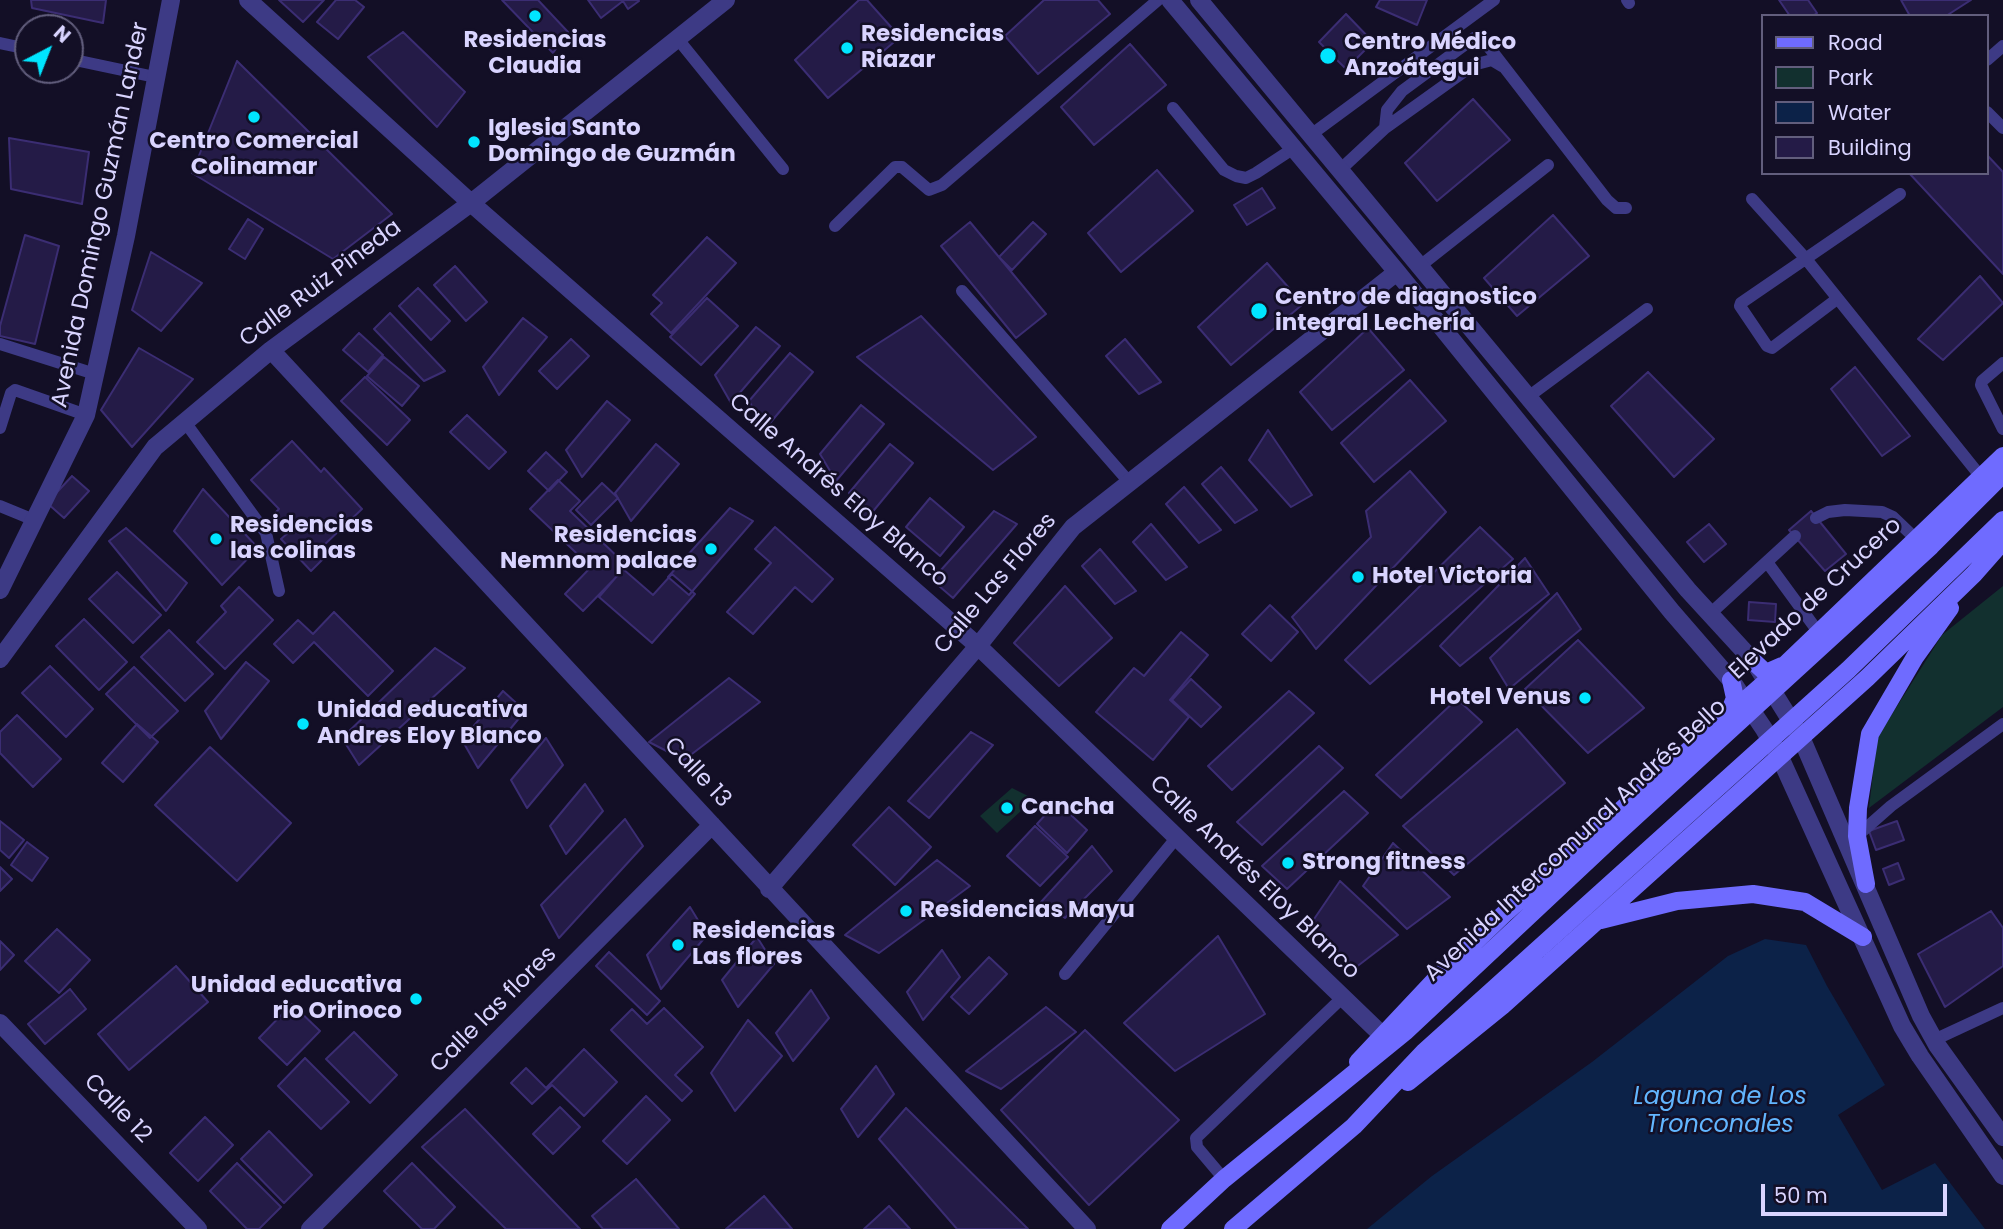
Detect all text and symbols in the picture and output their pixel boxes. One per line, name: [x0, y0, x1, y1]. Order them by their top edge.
marker: Residencias Claudia: [527, 8, 543, 24]
north arrow: [14, 14, 84, 84]
legend: [1762, 14, 1989, 175]
street label: Avenida Domingo Guzmán Lander: [47, 20, 155, 410]
text: N: [48, 20, 76, 49]
place label: Residencias Riazar: [861, 21, 1004, 75]
place label: Residencias Claudia: [463, 27, 607, 81]
text: Road: [1828, 28, 1883, 57]
place label: Centro Médico Anzoátegui: [1344, 29, 1516, 83]
marker: Residencias Riazar: [839, 40, 855, 56]
marker: Centro Médico Anzoátegui: [1318, 46, 1338, 66]
text: Park: [1828, 63, 1873, 92]
text: Water: [1828, 98, 1891, 127]
marker: Centro Comercial Colinamar: [246, 109, 262, 125]
place label: Iglesia Santo Domingo de Guzmán: [488, 115, 736, 169]
place label: Centro Comercial Colinamar: [149, 128, 359, 182]
text: Building: [1828, 133, 1912, 162]
marker: Iglesia Santo Domingo de Guzmán: [466, 134, 482, 150]
street label: Calle Ruiz Pineda: [235, 214, 407, 354]
place label: Centro de diagnostico integral Lechería: [1275, 284, 1537, 338]
marker: Centro de diagnostico integral Lechería: [1249, 301, 1269, 321]
street label: Calle Andrés Eloy Blanco: [723, 388, 953, 594]
street label: Calle Las Flores: [929, 508, 1063, 660]
place label: Residencias las colinas: [230, 512, 373, 566]
street label: Elevado de Crucero: [1724, 512, 1908, 686]
place label: Residencias Nemnom palace: [500, 522, 697, 576]
marker: Residencias las colinas: [208, 531, 224, 547]
marker: Residencias Nemnom palace: [703, 541, 719, 557]
place label: Hotel Victoria: [1372, 563, 1532, 591]
marker: Hotel Victoria: [1350, 569, 1366, 585]
place label: Hotel Venus: [1430, 684, 1571, 712]
marker: Hotel Venus: [1577, 690, 1593, 706]
street label: Avenida Intercomunal Andrés Bello: [1420, 694, 1732, 988]
place label: Unidad educativa Andres Eloy Blanco: [317, 697, 542, 751]
marker: Unidad educativa Andres Eloy Blanco: [295, 716, 311, 732]
street label: Calle 13: [658, 732, 736, 814]
street label: Calle Andrés Eloy Blanco: [1143, 770, 1365, 986]
place label: Cancha: [1021, 794, 1115, 822]
marker: Cancha: [999, 800, 1015, 816]
place label: Strong fitness: [1302, 849, 1466, 877]
marker: Strong fitness: [1280, 855, 1296, 871]
place label: Residencias Mayu: [920, 897, 1135, 925]
marker: Residencias Mayu: [898, 903, 914, 919]
place label: Residencias Las flores: [692, 918, 835, 972]
marker: Residencias Las flores: [670, 937, 686, 953]
street label: Calle las flores: [425, 941, 563, 1079]
place label: Unidad educativa rio Orinoco: [191, 972, 402, 1026]
marker: Unidad educativa rio Orinoco: [408, 991, 424, 1007]
street label: Calle 12: [77, 1069, 157, 1149]
water label: Laguna de Los Tronconales: [1633, 1084, 1807, 1140]
scale bar: [1765, 1170, 1951, 1214]
text: 50 m: [1774, 1181, 1828, 1210]

